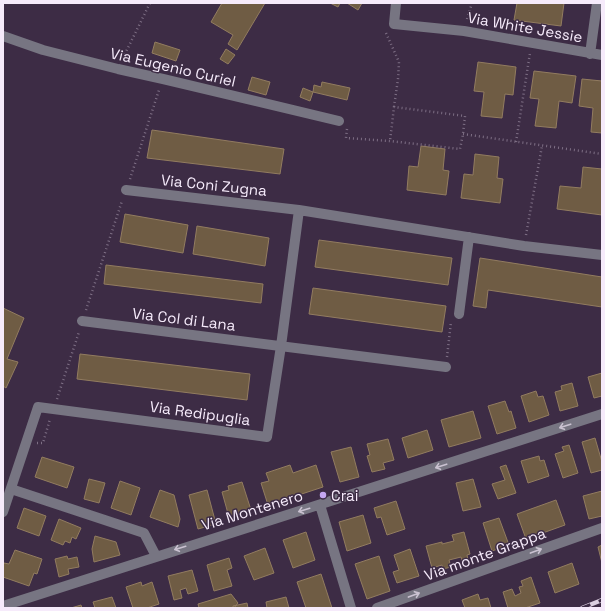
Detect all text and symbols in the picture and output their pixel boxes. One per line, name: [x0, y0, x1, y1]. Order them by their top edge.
street label: Via White Jessie: [466, 8, 584, 46]
street label: Via Eugenio Curiel: [108, 43, 238, 91]
street label: Via Coni Zugna: [160, 170, 268, 200]
street label: Via Col di Lana: [131, 303, 237, 335]
street label: Via Redipuglia: [148, 397, 252, 430]
one-way arrow: [559, 423, 572, 430]
one-way arrow: [435, 463, 448, 470]
street label: Via Montenero: [199, 486, 305, 534]
place label: Crai: [331, 486, 358, 505]
marker: Crai: [318, 490, 328, 500]
one-way arrow: [298, 507, 311, 514]
street label: Via monte Grappa: [422, 523, 549, 585]
one-way arrow: [174, 545, 186, 553]
one-way arrow: [530, 547, 542, 555]
one-way arrow: [407, 591, 420, 598]

